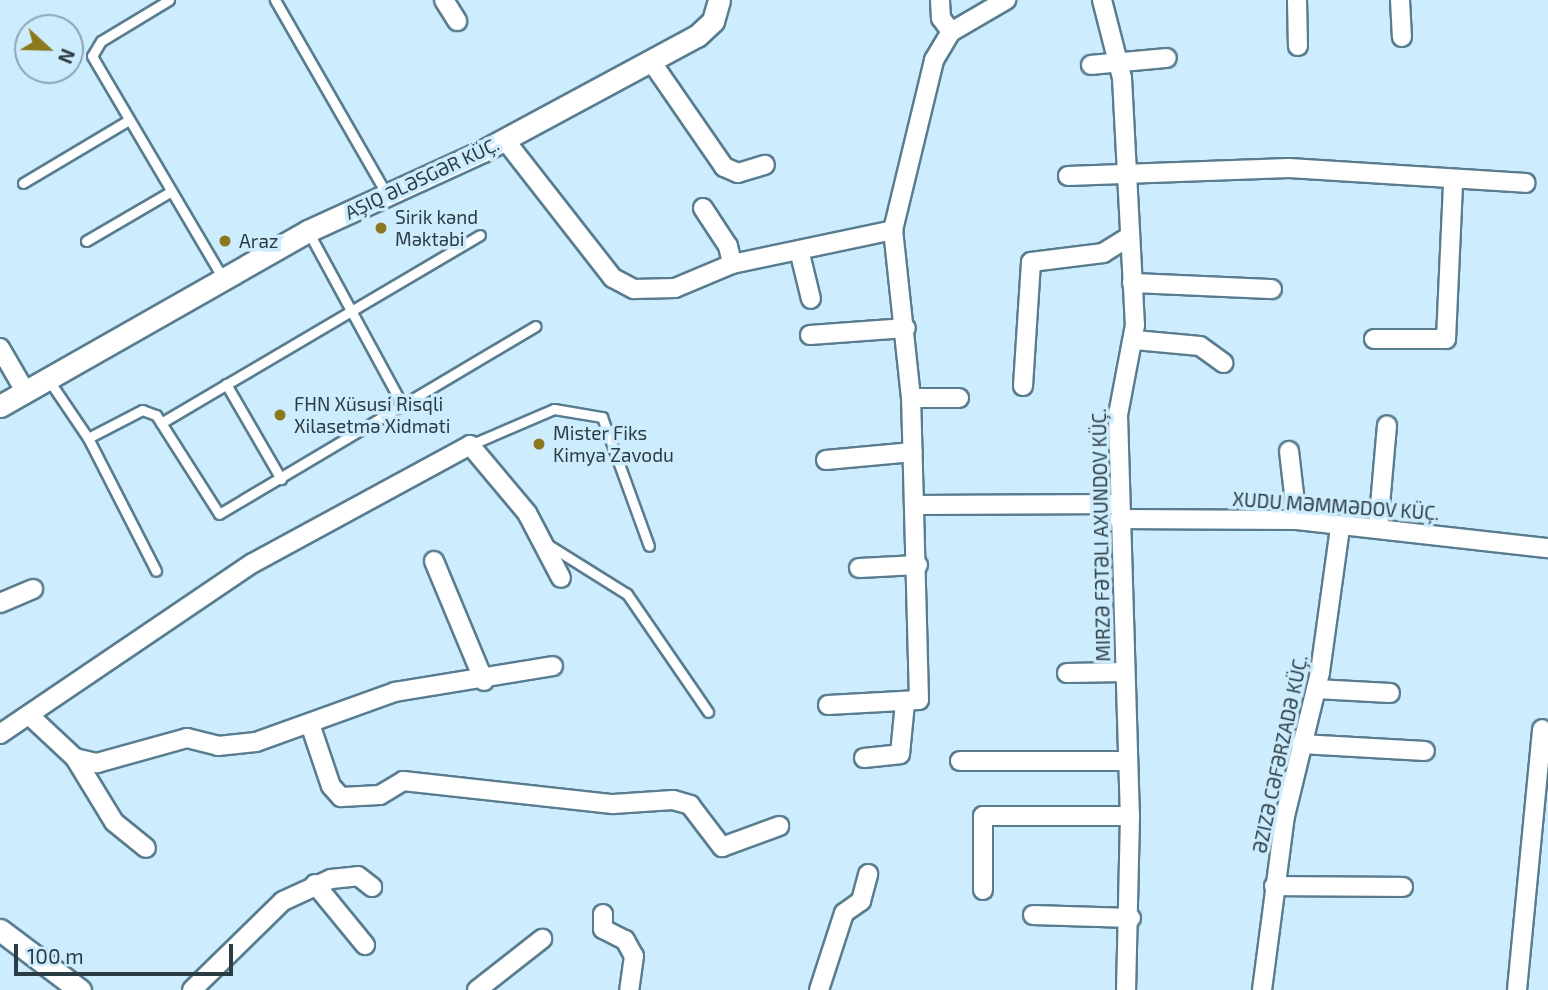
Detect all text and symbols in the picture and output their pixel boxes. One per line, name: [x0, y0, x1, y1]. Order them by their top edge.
north arrow: [14, 14, 84, 84]
text: N: [54, 46, 80, 67]
street label: AŞIQ ƏLƏSGƏR KÜÇ.: [341, 132, 503, 224]
place label: Sirik kənd Məktəbi: [395, 206, 478, 250]
marker: Sirik kənd Məktəbi: [373, 220, 389, 236]
place label: Araz: [239, 230, 279, 252]
marker: Araz: [217, 233, 233, 249]
place label: FHN Xüsusi Risqli Xilasetmə Xidməti: [294, 393, 451, 437]
marker: FHN Xüsusi Risqli Xilasetmə Xidməti: [272, 407, 288, 423]
street label: MIRZƏ FƏTƏLI AXUNDOV KÜÇ.: [1087, 408, 1115, 662]
place label: Mister Fiks Kimya Zavodu: [553, 422, 674, 466]
marker: Mister Fiks Kimya Zavodu: [531, 436, 547, 452]
street label: XUDU MƏMMƏDOV KÜÇ.: [1232, 487, 1440, 525]
street label: ƏZIZƏ CƏFƏRZADƏ KÜÇ.: [1248, 653, 1312, 855]
scale bar: [18, 930, 236, 974]
text: 100 m: [27, 943, 84, 968]

